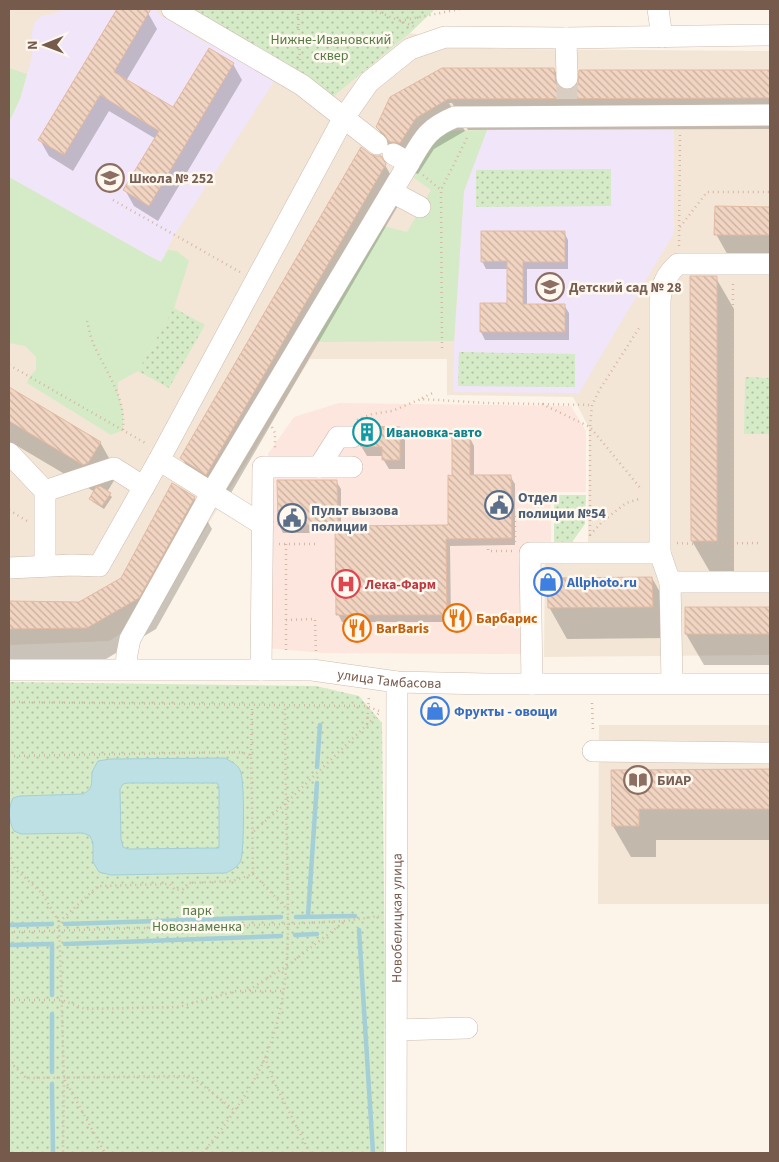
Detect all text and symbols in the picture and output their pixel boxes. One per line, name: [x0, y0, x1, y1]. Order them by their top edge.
north arrow: [20, 20, 70, 70]
park label: Нижне-Ивановский сквер: [270, 30, 392, 66]
text: N: [23, 40, 43, 50]
school or university icon: Школа № 252: [95, 163, 125, 193]
place label: Школа № 252: [129, 169, 214, 189]
school or university icon: Детский сад № 28: [535, 272, 565, 302]
place label: Детский сад № 28: [569, 278, 682, 298]
building icon: Ивановка-авто: [352, 417, 382, 447]
place label: Ивановка-авто: [386, 423, 482, 443]
place label: Отдел полиции №54: [518, 488, 606, 524]
public building icon: Отдел полиции №54: [484, 490, 514, 520]
place label: Пульт вызова полиции: [311, 501, 398, 537]
public building icon: Пульт вызова полиции: [277, 503, 307, 533]
shop icon: Allphoto.ru: [533, 567, 563, 597]
hospital icon: Лека-Фарм: [331, 569, 361, 599]
place label: Allphoto.ru: [566, 573, 637, 593]
place label: Лека-Фарм: [364, 575, 436, 595]
restaurant icon: Барбарис: [442, 603, 472, 633]
place label: Барбарис: [476, 609, 538, 629]
restaurant icon: BarBaris: [342, 613, 372, 643]
place label: BarBaris: [376, 619, 429, 639]
street label: улица Тамбасова: [336, 665, 442, 694]
shop icon: Фрукты - овощи: [420, 696, 450, 726]
place label: Фрукты - овощи: [454, 702, 557, 722]
library icon: БИАР: [623, 765, 653, 795]
place label: БИАР: [657, 771, 691, 791]
street label: Новобелицкая улица: [387, 853, 408, 983]
park label: парк Новознаменка: [152, 901, 242, 937]

